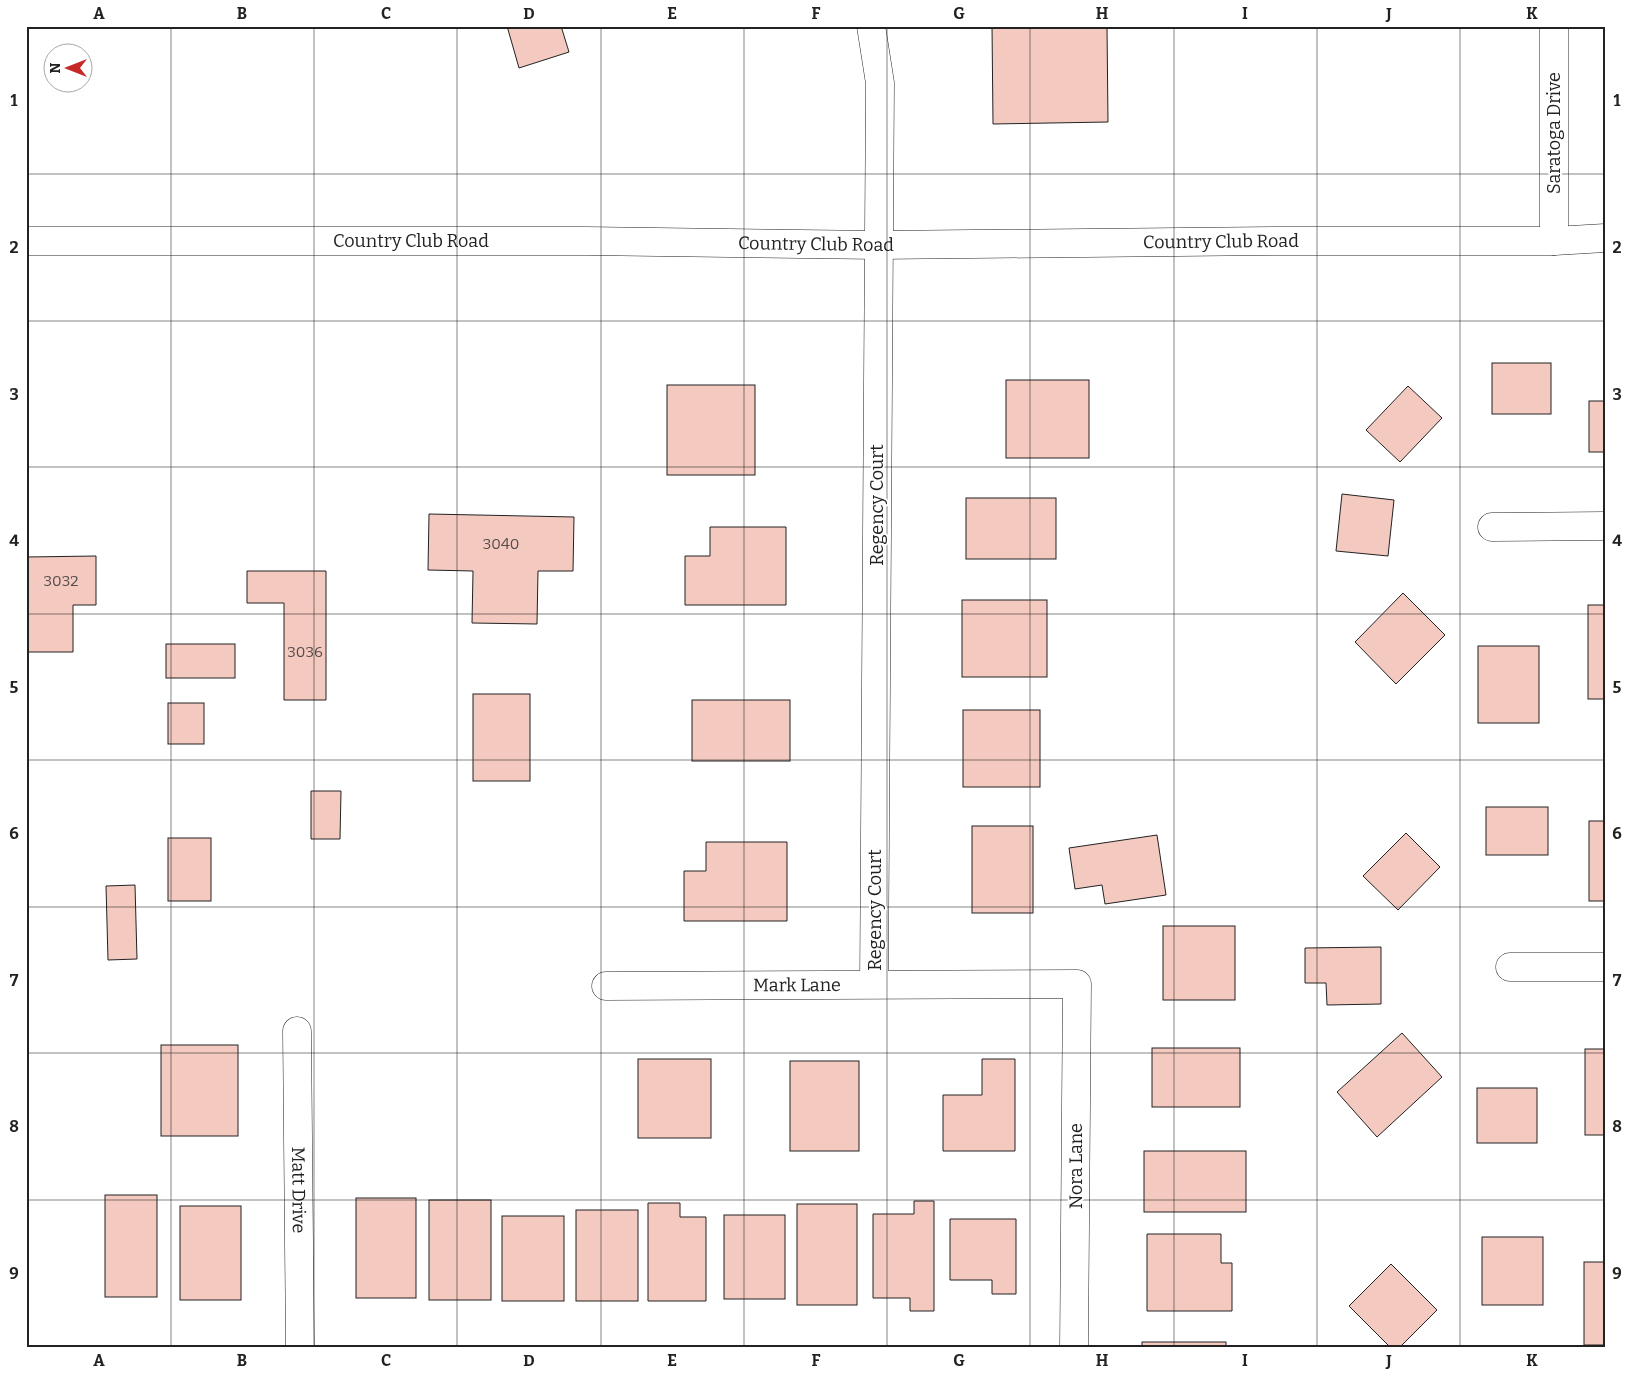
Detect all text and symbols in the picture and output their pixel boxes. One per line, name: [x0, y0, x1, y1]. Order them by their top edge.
text: A: [93, 4, 105, 23]
text: B: [237, 4, 247, 23]
text: C: [381, 4, 391, 23]
text: D: [523, 4, 535, 23]
text: E: [667, 4, 677, 23]
text: F: [812, 4, 821, 23]
text: G: [953, 4, 965, 23]
text: H: [1096, 4, 1109, 23]
text: I: [1242, 4, 1248, 23]
text: J: [1385, 4, 1392, 23]
text: K: [1526, 4, 1538, 23]
north arrow: [42, 42, 92, 92]
text: N: [47, 62, 64, 73]
street label: Saratoga Drive: [1543, 72, 1565, 194]
text: 1: [11, 91, 18, 110]
text: 1: [1614, 91, 1621, 110]
street label: Country Club Road: [333, 230, 489, 252]
street label: Country Club Road: [1143, 230, 1299, 253]
street label: Country Club Road: [738, 232, 894, 256]
text: 2: [9, 238, 19, 257]
text: 2: [1612, 238, 1622, 257]
text: 3: [9, 385, 19, 404]
text: 3: [1612, 385, 1622, 404]
street label: Regency Court: [866, 444, 888, 566]
text: 4: [9, 531, 19, 550]
text: 4: [1612, 531, 1622, 550]
house number: 3040: [483, 535, 519, 553]
house number: 3032: [44, 572, 78, 590]
house number: 3036: [287, 643, 323, 661]
text: 5: [10, 678, 19, 697]
text: 5: [1613, 678, 1622, 697]
text: 6: [9, 824, 19, 843]
text: 6: [1612, 824, 1622, 843]
street label: Regency Court: [864, 849, 886, 971]
text: 7: [10, 971, 19, 990]
text: 7: [1613, 971, 1622, 990]
street label: Mark Lane: [753, 974, 841, 996]
text: 8: [9, 1117, 19, 1136]
text: 8: [1612, 1117, 1622, 1136]
street label: Nora Lane: [1065, 1123, 1087, 1209]
street label: Matt Drive: [287, 1147, 310, 1233]
text: 9: [9, 1264, 19, 1283]
text: 9: [1612, 1264, 1622, 1283]
text: A: [93, 1351, 105, 1370]
text: B: [237, 1351, 247, 1370]
text: C: [381, 1351, 391, 1370]
text: D: [523, 1351, 535, 1370]
text: E: [667, 1351, 677, 1370]
text: F: [812, 1351, 821, 1370]
text: G: [953, 1351, 965, 1370]
text: H: [1096, 1351, 1109, 1370]
text: I: [1242, 1351, 1248, 1370]
text: J: [1385, 1351, 1392, 1370]
text: K: [1526, 1351, 1538, 1370]

